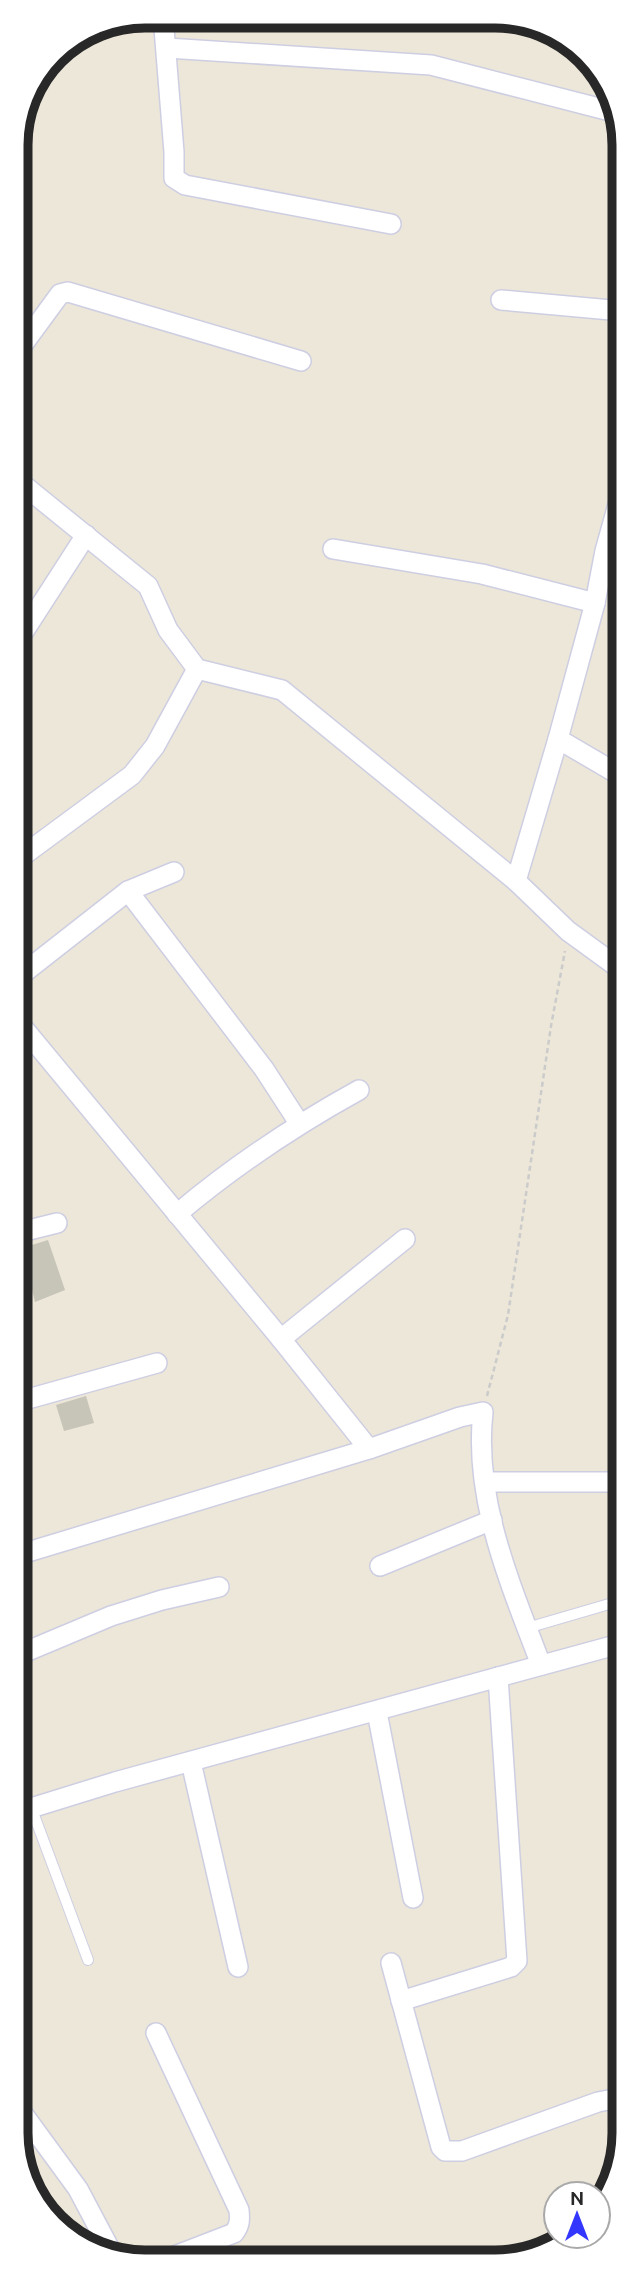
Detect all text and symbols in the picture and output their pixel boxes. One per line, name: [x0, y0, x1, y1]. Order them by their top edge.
north arrow: [542, 2180, 612, 2250]
text: N: [570, 2187, 584, 2209]

